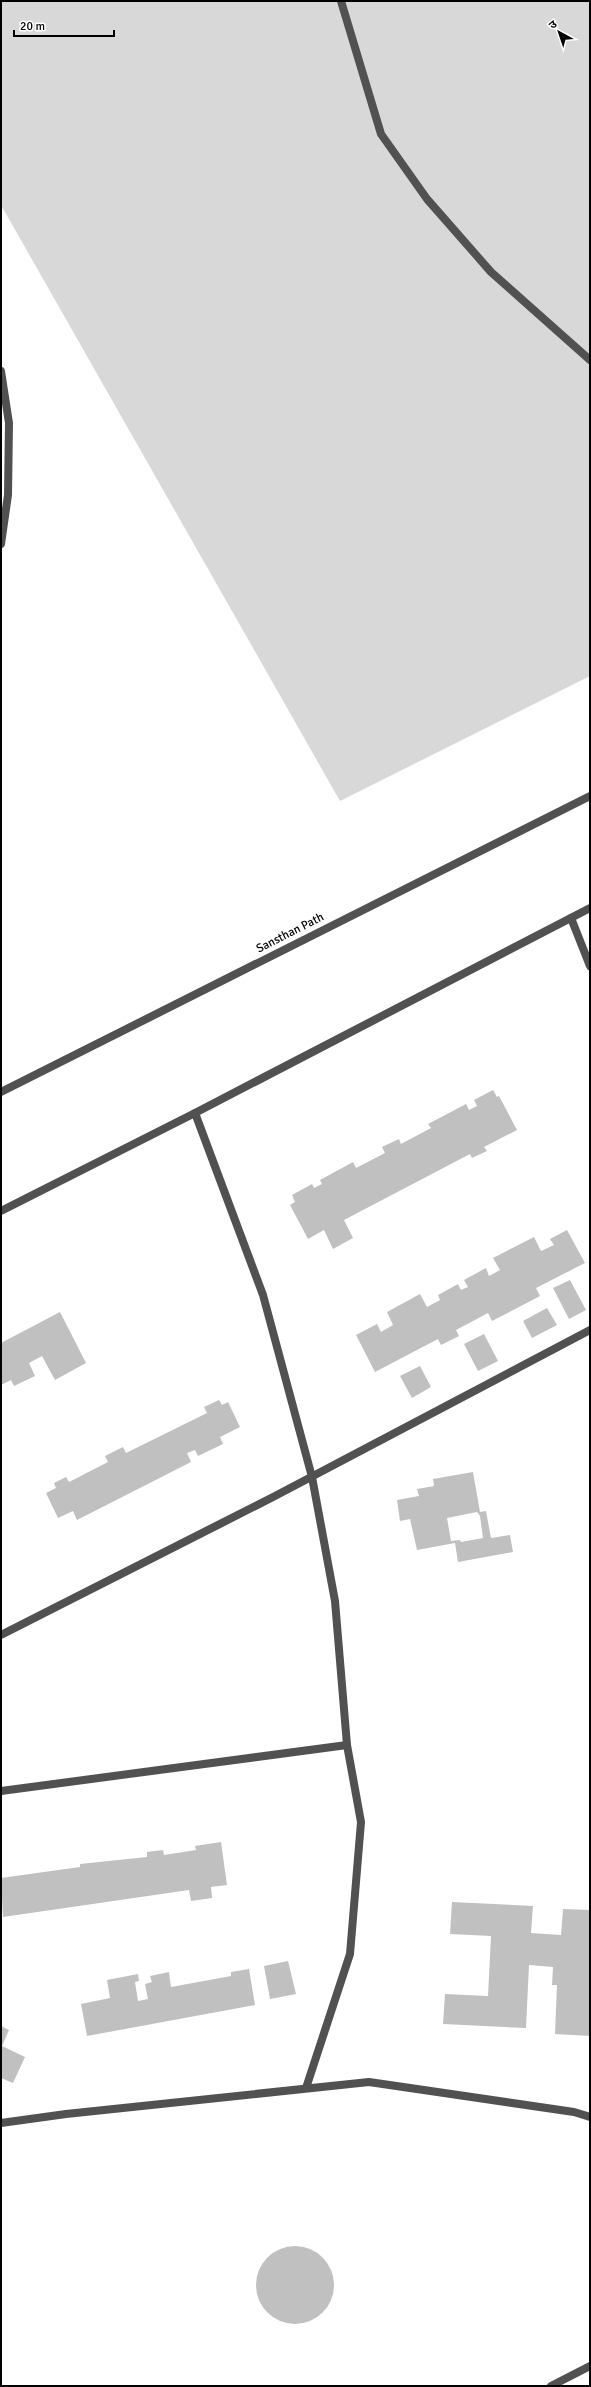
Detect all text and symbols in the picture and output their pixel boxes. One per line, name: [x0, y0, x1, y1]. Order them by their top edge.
scale bar: [14, 12, 114, 38]
north arrow: [539, 12, 579, 52]
text: उ: [546, 17, 560, 32]
text: 20 m: [20, 19, 45, 34]
street label: Sansthan Path: [254, 910, 326, 956]

